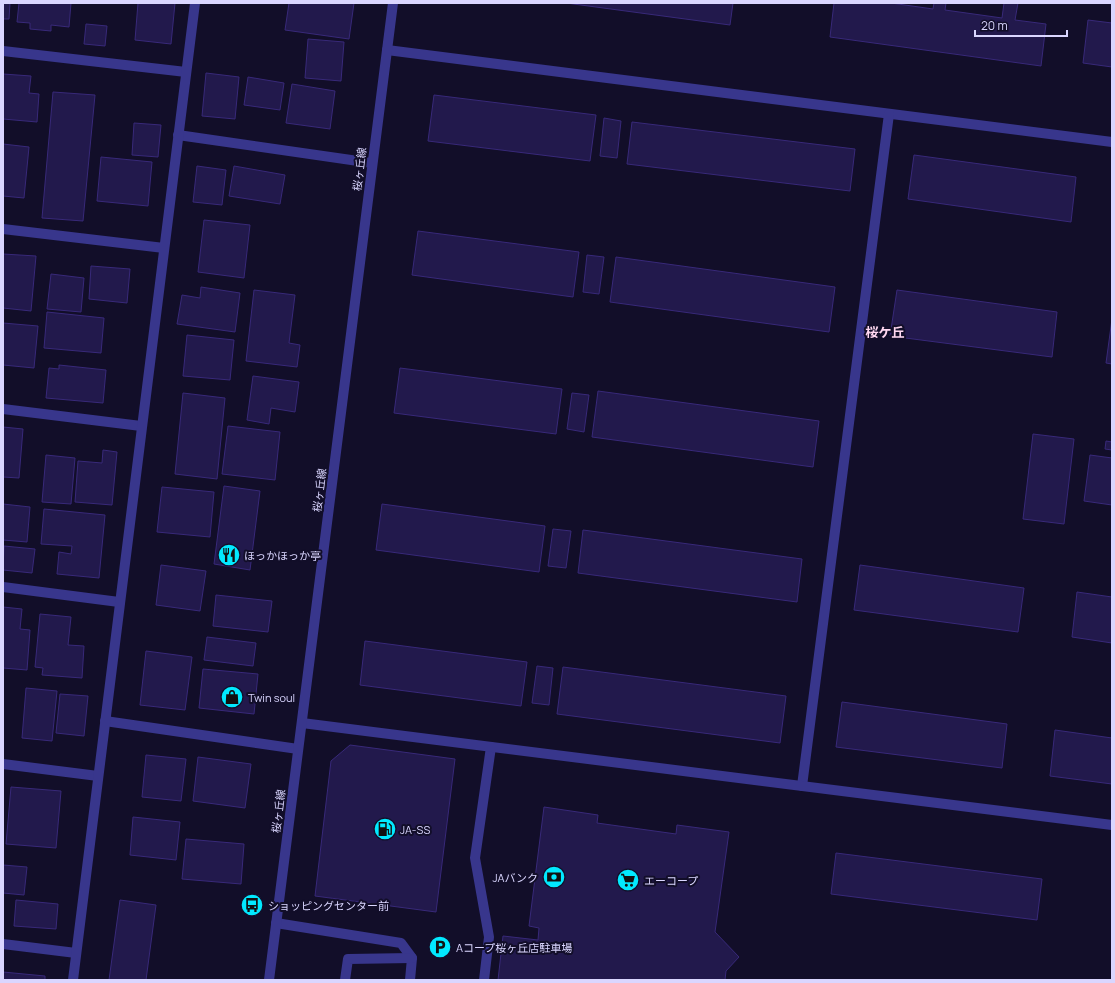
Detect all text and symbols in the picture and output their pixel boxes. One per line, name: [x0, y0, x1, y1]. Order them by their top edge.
scale bar: [975, 12, 1067, 38]
text: 20 m: [981, 17, 1008, 34]
street label: 桜ヶ丘線: [349, 146, 369, 192]
district label: 桜ケ丘: [865, 323, 905, 341]
street label: 桜ヶ丘線: [309, 467, 329, 513]
restaurant icon: ほっかほっか亭: [216, 542, 242, 568]
place label: ほっかほっか亭: [244, 548, 321, 563]
shop icon: Twin soul: [219, 684, 245, 710]
place label: Twin soul: [248, 690, 295, 705]
street label: 桜ヶ丘線: [268, 788, 288, 834]
fuel station icon: JA-SS: [372, 816, 398, 842]
place label: JA-SS: [400, 822, 430, 837]
bank icon: JAバンク: [541, 864, 567, 890]
supermarket icon: エーコープ: [615, 867, 641, 893]
place label: JAバンク: [493, 870, 538, 885]
place label: エーコープ: [644, 873, 698, 888]
bus stop icon: ショッピングセンター前: [239, 892, 265, 918]
place label: ショッピングセンター前: [268, 898, 389, 913]
parking icon: Aコープ桜ヶ丘店駐車場: [427, 934, 453, 960]
place label: Aコープ桜ヶ丘店駐車場: [456, 940, 572, 955]

